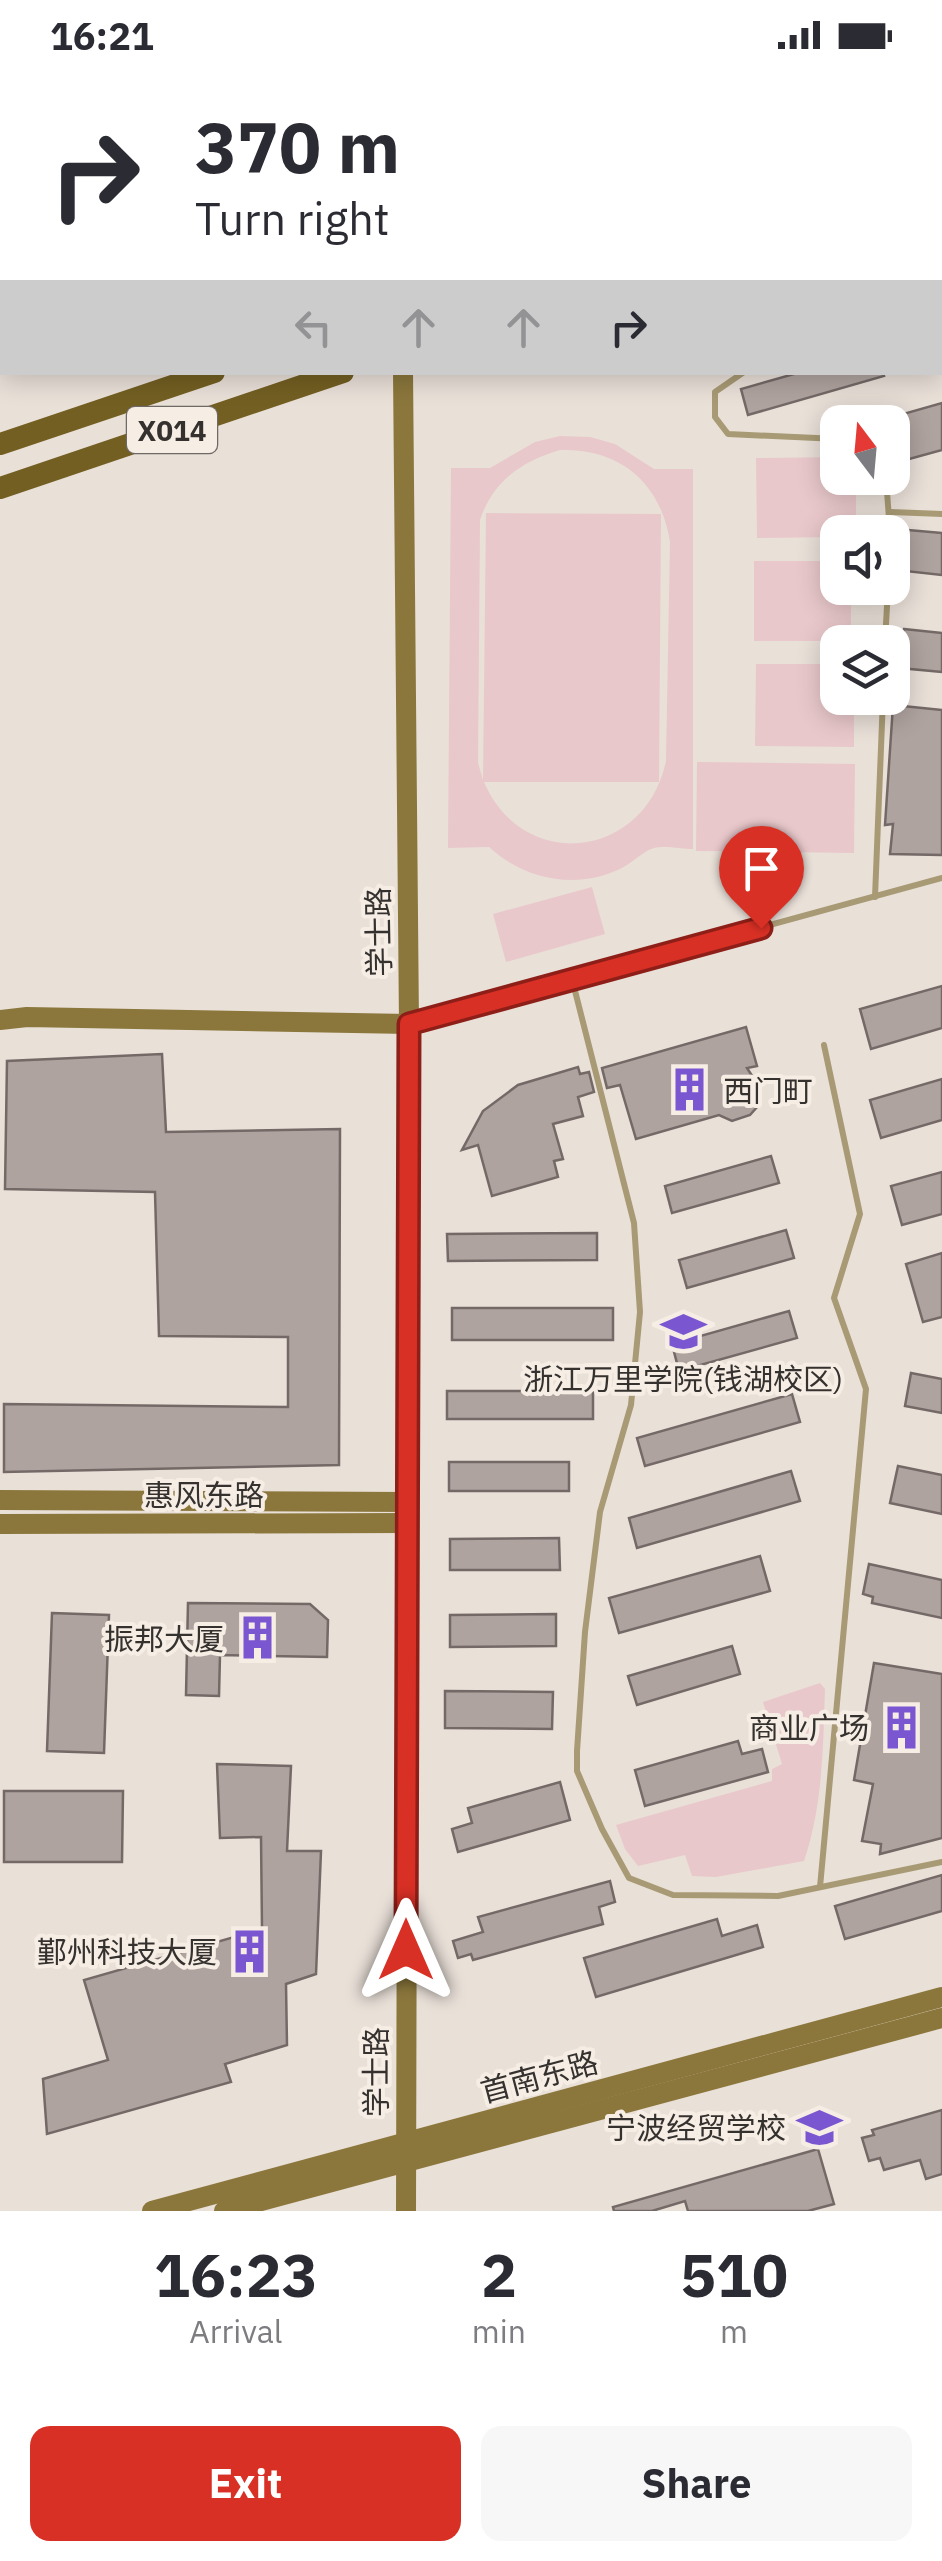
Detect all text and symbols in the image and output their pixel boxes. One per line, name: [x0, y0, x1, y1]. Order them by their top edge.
text: 16:21: [50, 11, 154, 60]
text: 370 m: [195, 101, 400, 192]
icon: right: [30, 110, 160, 240]
text: Turn right: [195, 189, 390, 247]
icon: left: [286, 300, 341, 355]
icon: ahead: [391, 300, 446, 355]
icon: ahead: [496, 300, 551, 355]
icon: right: [601, 300, 656, 355]
north arrow: [820, 405, 910, 495]
map controls: [820, 405, 910, 715]
road number: X014: [127, 407, 217, 453]
button: sound: [820, 515, 910, 605]
button: layers: [820, 625, 910, 715]
pin: [719, 826, 804, 929]
icon: arrive: [734, 841, 789, 896]
street label: 学士路: [358, 887, 398, 977]
building icon: 西门町: [666, 1066, 714, 1114]
place label: 西门町: [723, 1071, 813, 1110]
school or university icon: 浙江万里学院(钱湖校区): [659, 1307, 707, 1355]
place label: 浙江万里学院(钱湖校区): [523, 1359, 843, 1398]
street label: 惠风东路: [144, 1475, 264, 1514]
building icon: 振邦大厦: [233, 1614, 281, 1662]
place label: 振邦大厦: [104, 1619, 224, 1658]
building icon: 商业广场: [878, 1703, 926, 1751]
place label: 商业广场: [749, 1708, 869, 1747]
position arrow: [354, 1898, 458, 2002]
building icon: 鄞州科技大厦: [226, 1927, 274, 1975]
place label: 鄞州科技大厦: [37, 1932, 217, 1971]
street label: 学士路: [356, 2027, 395, 2117]
street label: 首南东路: [476, 2042, 602, 2110]
school or university icon: 宁波经贸学校: [795, 2103, 843, 2151]
place label: 宁波经贸学校: [606, 2108, 786, 2147]
text: 16:23: [154, 2235, 318, 2314]
text: 2: [481, 2235, 517, 2314]
text: 510: [680, 2235, 788, 2314]
text: Arrival: [189, 2310, 283, 2352]
text: min: [472, 2310, 526, 2352]
text: m: [720, 2310, 748, 2352]
button: Exit: [30, 2426, 461, 2541]
button: Share: [481, 2426, 912, 2541]

